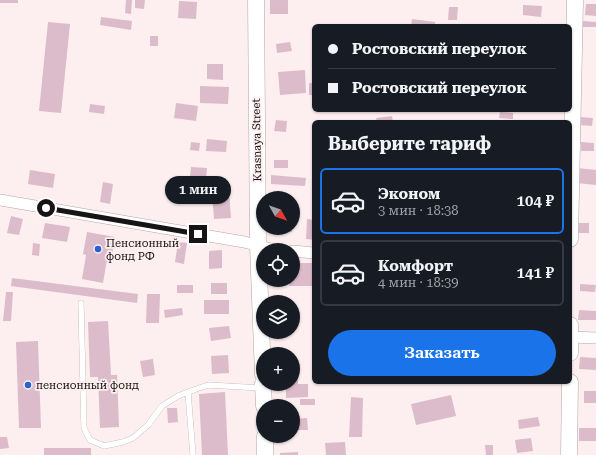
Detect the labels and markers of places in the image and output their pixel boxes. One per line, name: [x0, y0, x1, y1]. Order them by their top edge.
place label: Пенсионный фонд РФ: [106, 237, 179, 263]
marker: Пенсионный фонд РФ: [93, 244, 103, 254]
place label: пенсионный фонд: [36, 379, 139, 392]
marker: пенсионный фонд: [23, 380, 33, 390]

